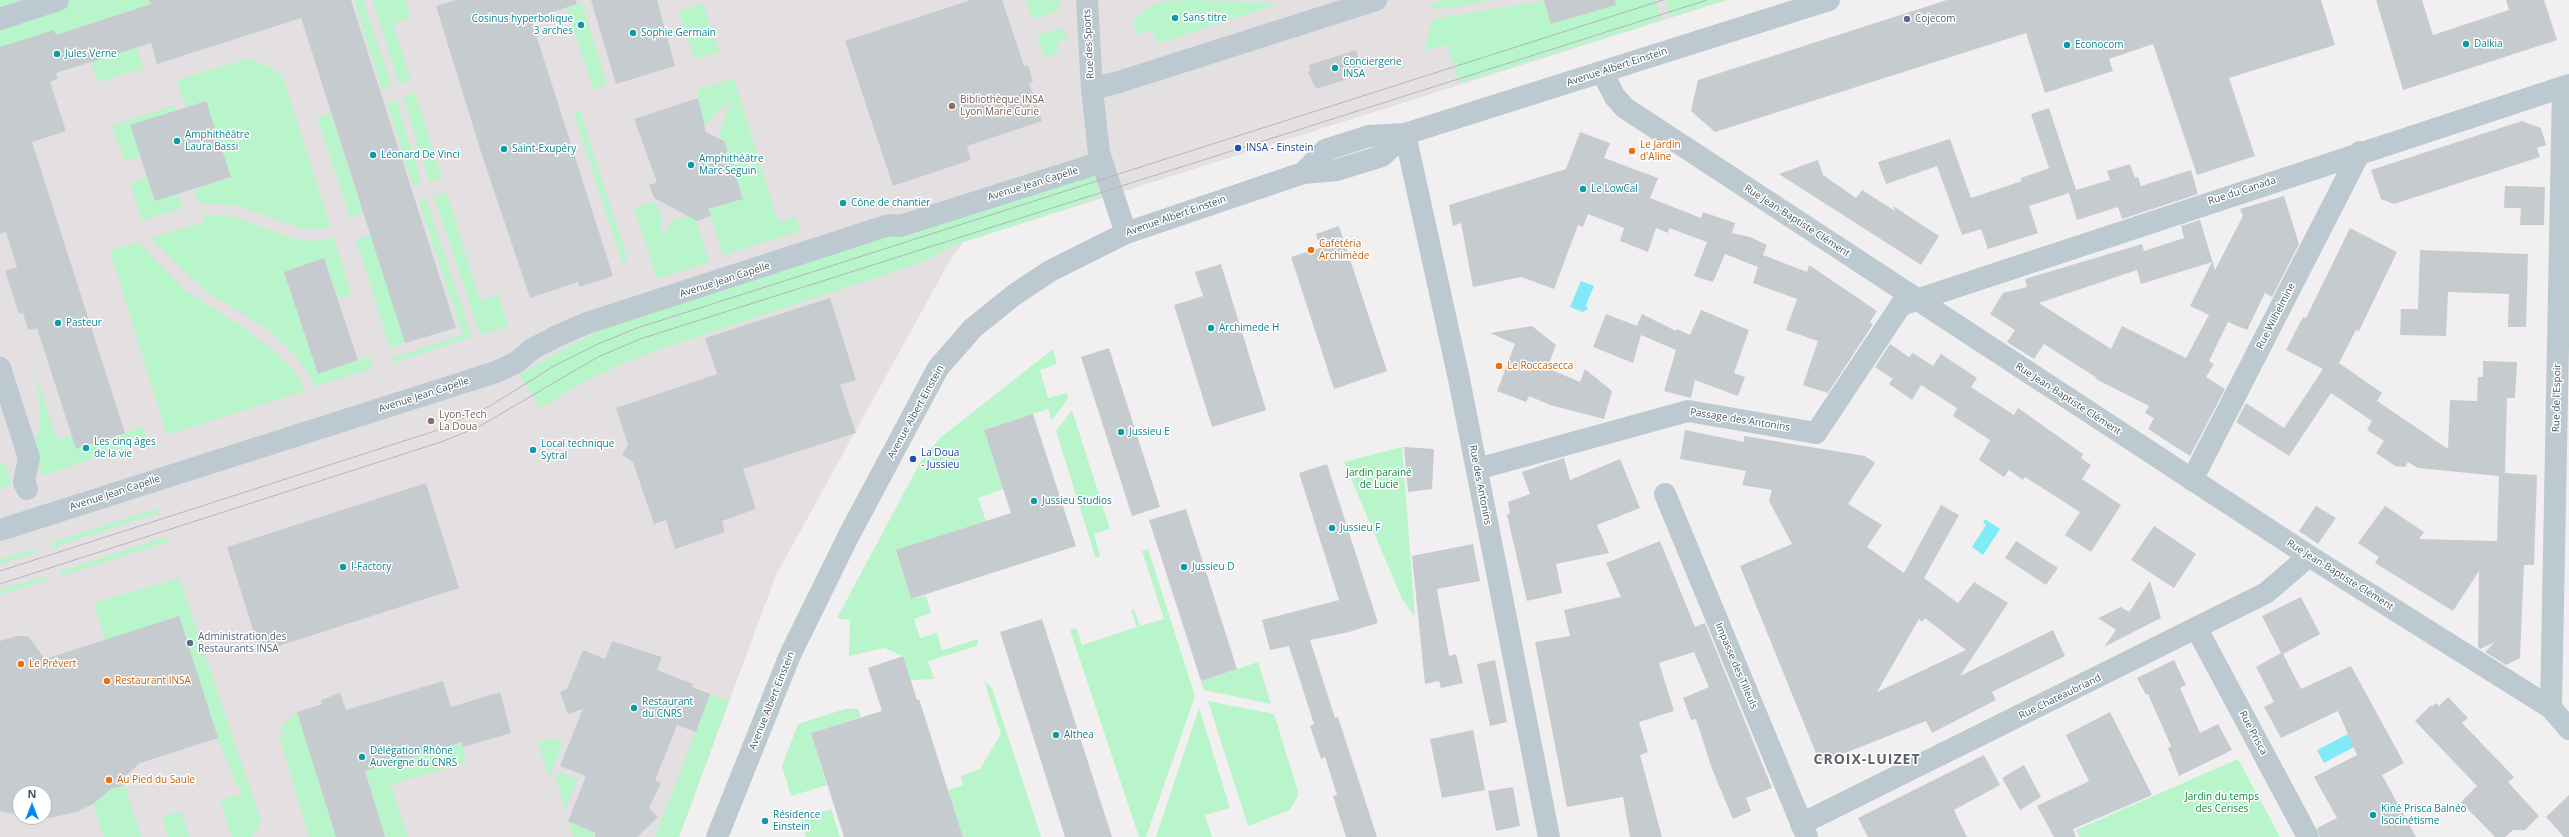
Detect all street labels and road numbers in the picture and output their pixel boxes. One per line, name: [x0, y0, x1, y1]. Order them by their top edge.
street label: Rue des Sports: [1081, 9, 1097, 79]
street label: Avenue Albert Einstein: [1565, 45, 1669, 89]
street label: Avenue Jean Capelle: [986, 164, 1080, 204]
street label: Rue du Canada: [2207, 174, 2277, 208]
street label: Rue Jean-Baptiste Clément: [1742, 182, 1852, 260]
street label: Avenue Albert Einstein: [1124, 193, 1228, 239]
street label: Avenue Jean Capelle: [678, 260, 772, 300]
street label: Rue Wilhelmine: [2254, 281, 2298, 351]
street label: Rue Jean-Baptiste Clément: [2013, 360, 2123, 438]
street label: Avenue Albert Einstein: [885, 363, 947, 461]
street label: Rue de l'Espoir: [2550, 364, 2564, 432]
street label: Avenue Jean Capelle: [377, 375, 471, 415]
street label: Passage des Antonins: [1689, 406, 1791, 434]
street label: Rue des Antonins: [1466, 444, 1494, 526]
street label: Avenue Jean Capelle: [68, 473, 162, 513]
street label: Rue Jean-Baptiste Clément: [2284, 537, 2396, 613]
street label: Impasse des Tilleuls: [1712, 621, 1760, 711]
street label: Avenue Albert Einstein: [747, 650, 797, 752]
street label: Rue Chateaubriand: [2017, 672, 2103, 722]
street label: Rue Prisca: [2236, 709, 2270, 757]

